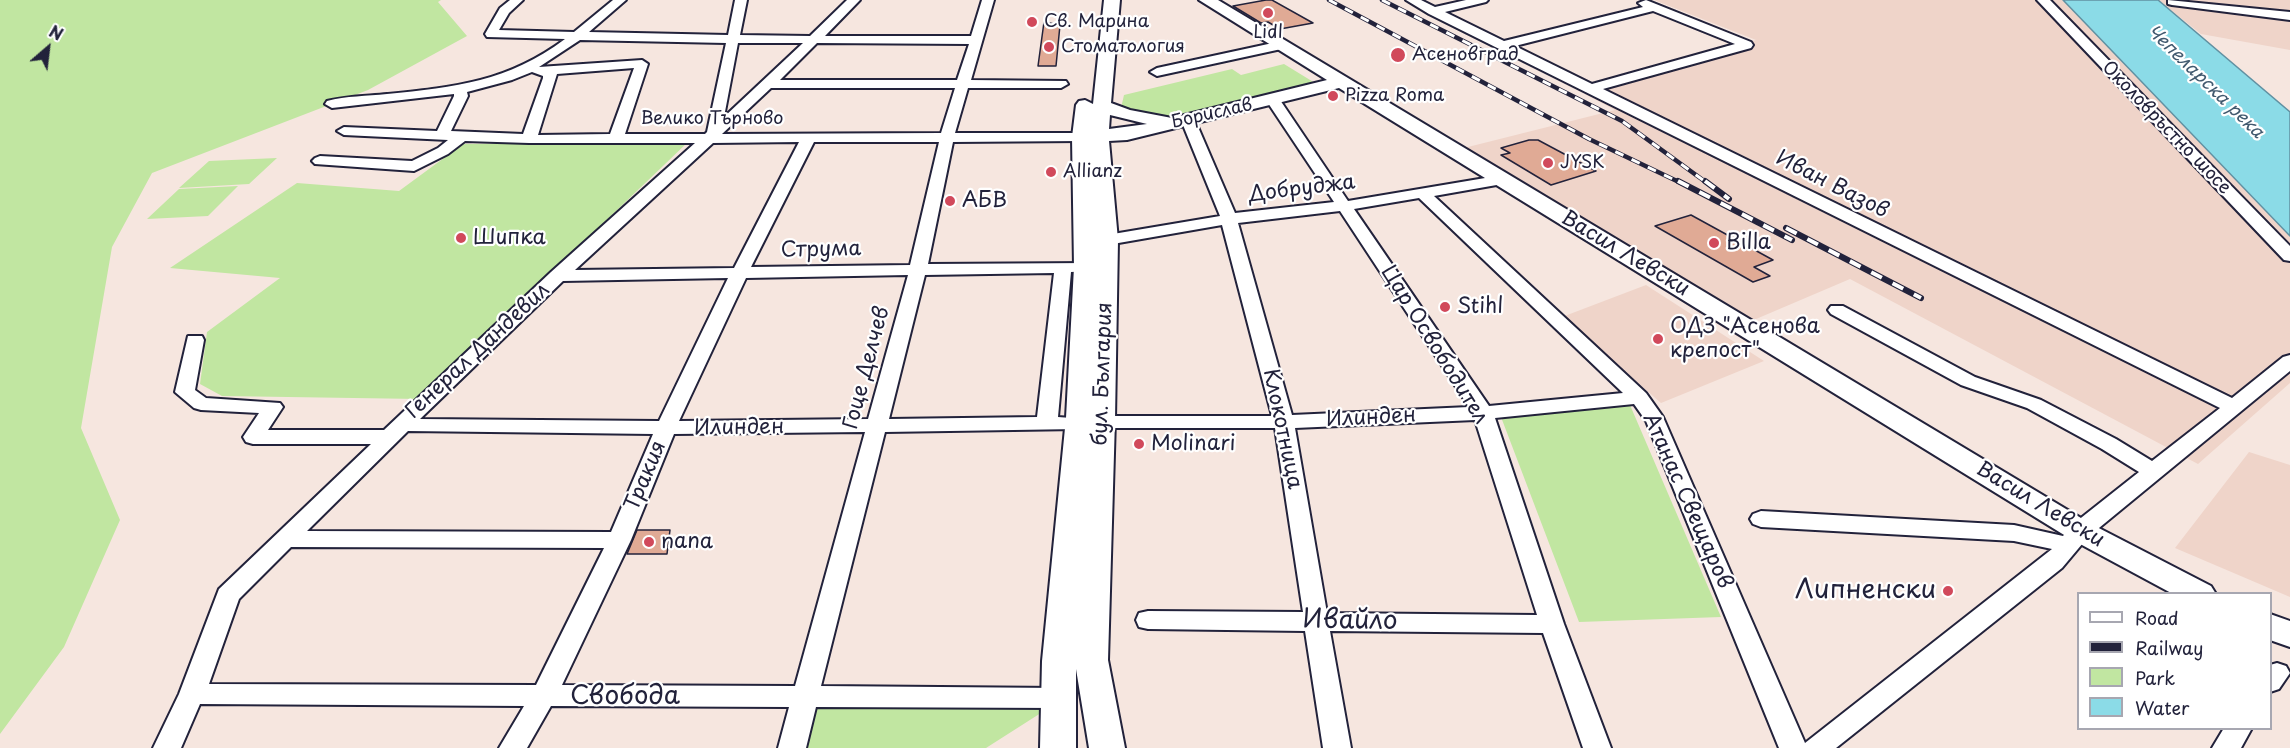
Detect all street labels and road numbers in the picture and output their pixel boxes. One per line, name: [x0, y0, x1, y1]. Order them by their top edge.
street label: Околовръстно шосе: [2097, 57, 2235, 199]
street label: Борислав: [1169, 94, 1255, 134]
street label: Велико Търново: [641, 108, 783, 130]
street label: Иван Вазов: [1771, 146, 1893, 224]
street label: Добруджа: [1247, 170, 1357, 208]
street label: Васил Левски: [1556, 206, 1694, 302]
street label: Струма: [781, 237, 861, 263]
street label: Цар Освободител: [1375, 261, 1493, 429]
street label: Генерал Дандевил: [401, 278, 555, 424]
street label: бул. България: [1088, 302, 1118, 446]
street label: Гоце Делчев: [839, 304, 895, 432]
street label: Клокотница: [1257, 367, 1307, 491]
street label: Илинден: [1325, 403, 1417, 433]
street label: Атанас Свещаров: [1637, 409, 1737, 593]
street label: Илинден: [694, 415, 784, 441]
street label: Тракия: [620, 437, 672, 515]
street label: Васил Левски: [1971, 457, 2109, 553]
street label: Ивайло: [1302, 605, 1398, 637]
street label: Свобода: [570, 681, 680, 713]

